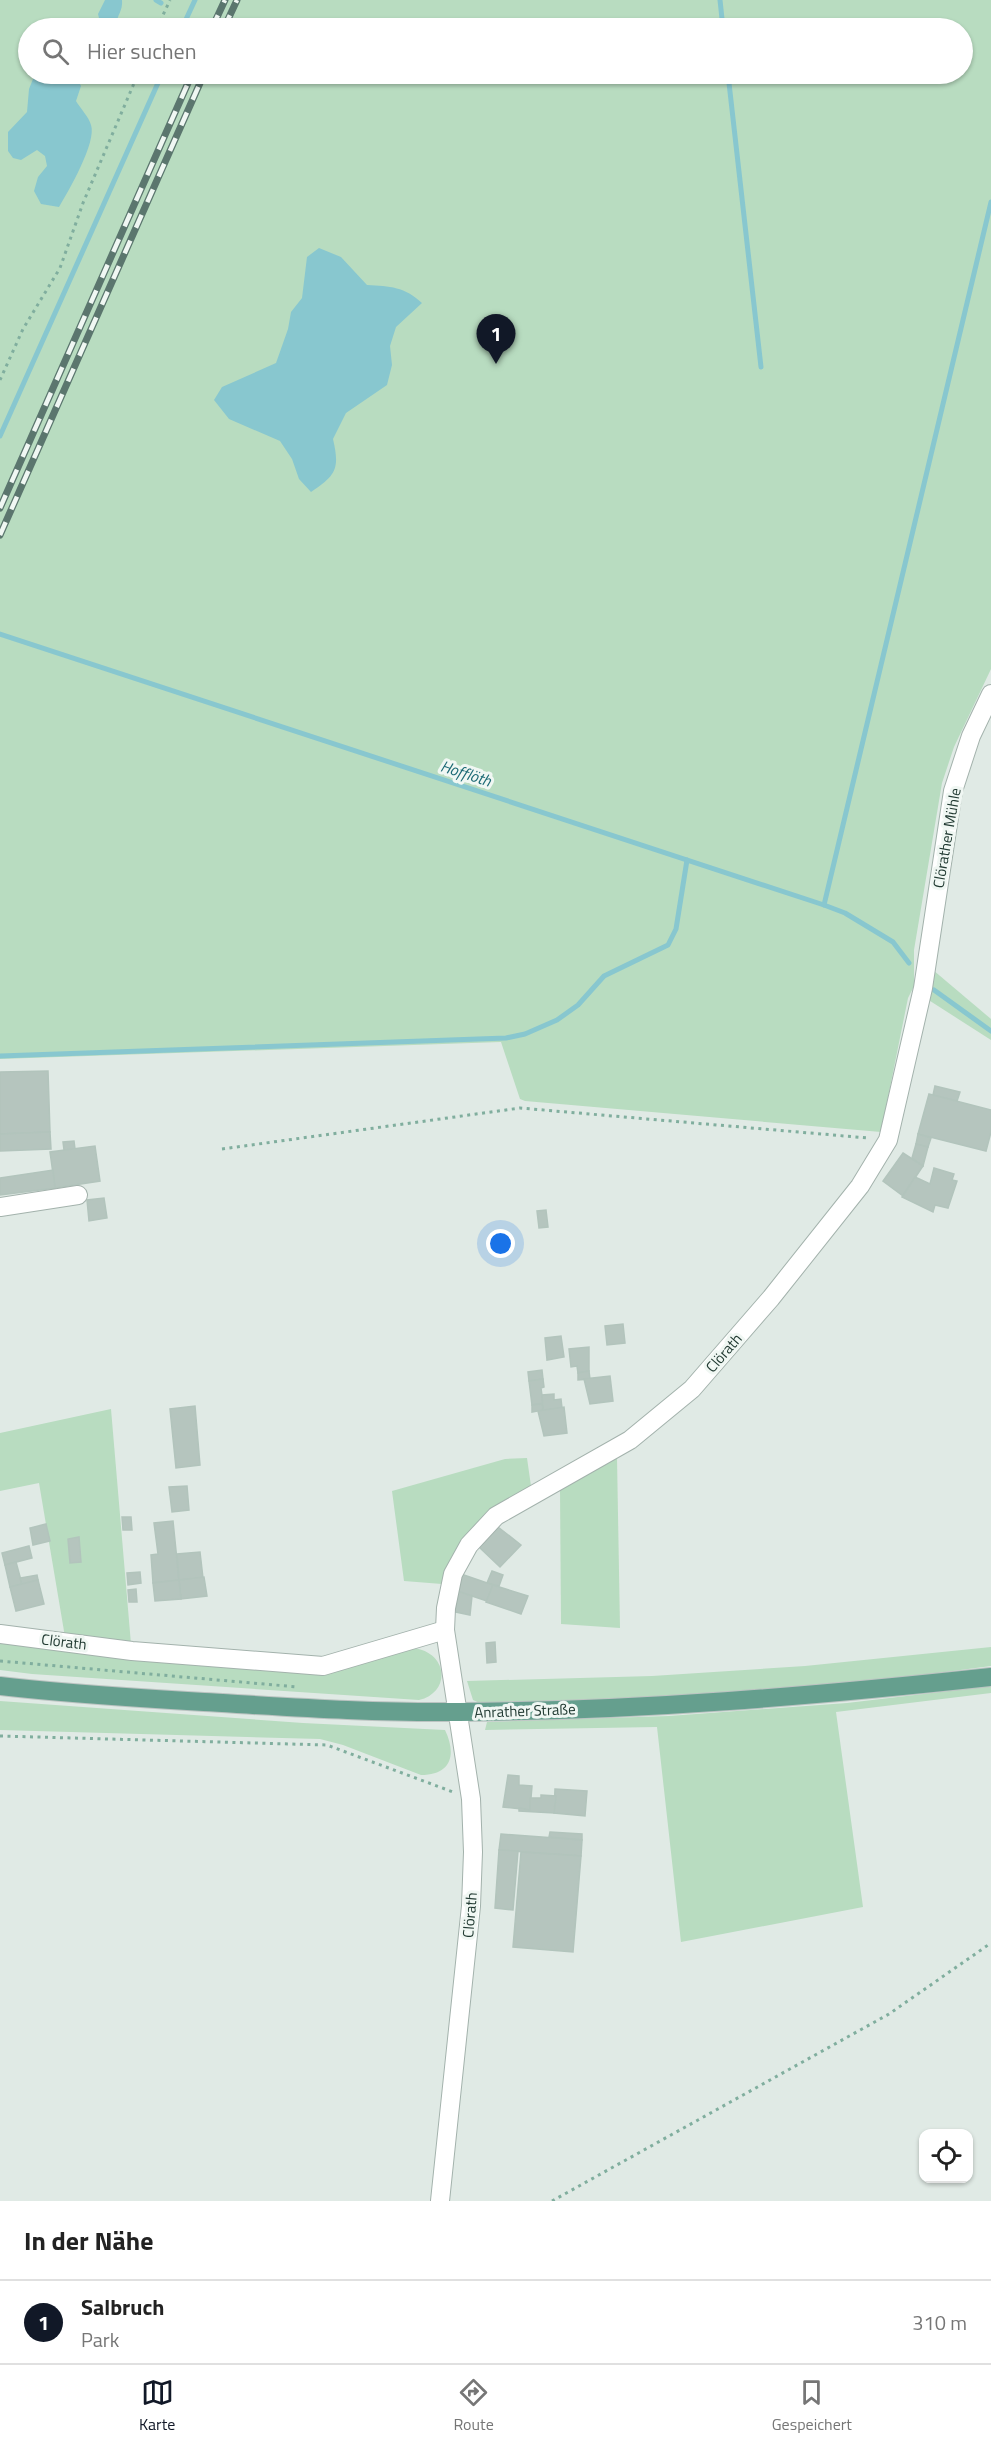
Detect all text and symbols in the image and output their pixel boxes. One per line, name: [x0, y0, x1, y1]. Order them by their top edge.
search box: [18, 18, 973, 84]
text: Hier suchen: [87, 34, 196, 68]
icon: search: [39, 35, 72, 68]
pin: 1: [476, 314, 516, 364]
water label: Hofflöth: [438, 754, 495, 793]
street label: Clörather Mühle: [926, 786, 967, 890]
your location: [486, 1229, 515, 1258]
street label: Clörath: [700, 1328, 747, 1377]
street label: Clörath: [40, 1627, 88, 1656]
street label: Anrather Straße: [474, 1697, 576, 1724]
street label: Clörath: [456, 1891, 483, 1939]
map controls: [919, 2129, 973, 2183]
button: locate: [919, 2129, 973, 2183]
text: In der Nähe: [24, 2221, 153, 2260]
text: Salbruch: [81, 2290, 164, 2324]
text: 1: [38, 2307, 49, 2338]
text: 310 m: [912, 2307, 967, 2338]
text: Park: [81, 2324, 119, 2355]
tab: Karte: [139, 2376, 175, 2436]
tab: Route: [453, 2376, 494, 2436]
tab: Gespeichert: [772, 2376, 852, 2436]

